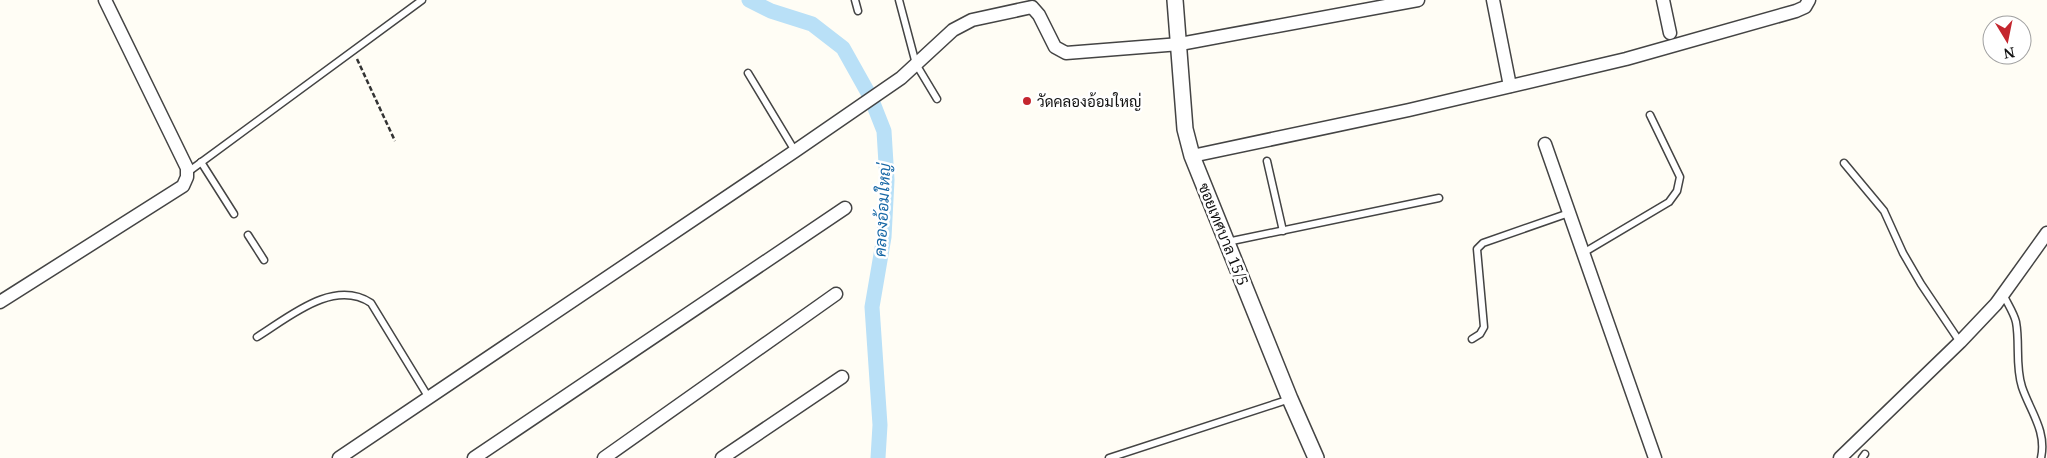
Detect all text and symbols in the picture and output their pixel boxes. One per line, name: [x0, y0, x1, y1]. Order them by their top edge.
north arrow: [1982, 15, 2032, 65]
text: N: [2002, 43, 2016, 64]
place label: วัดคลองอ้อมใหญ่: [1037, 91, 1141, 111]
marker: วัดคลองอ้อมใหญ่: [1021, 95, 1033, 107]
water label: คลองอ้อมใหญ่: [869, 162, 895, 257]
street label: ซอยเทศบาล 15/5: [1194, 180, 1254, 288]

